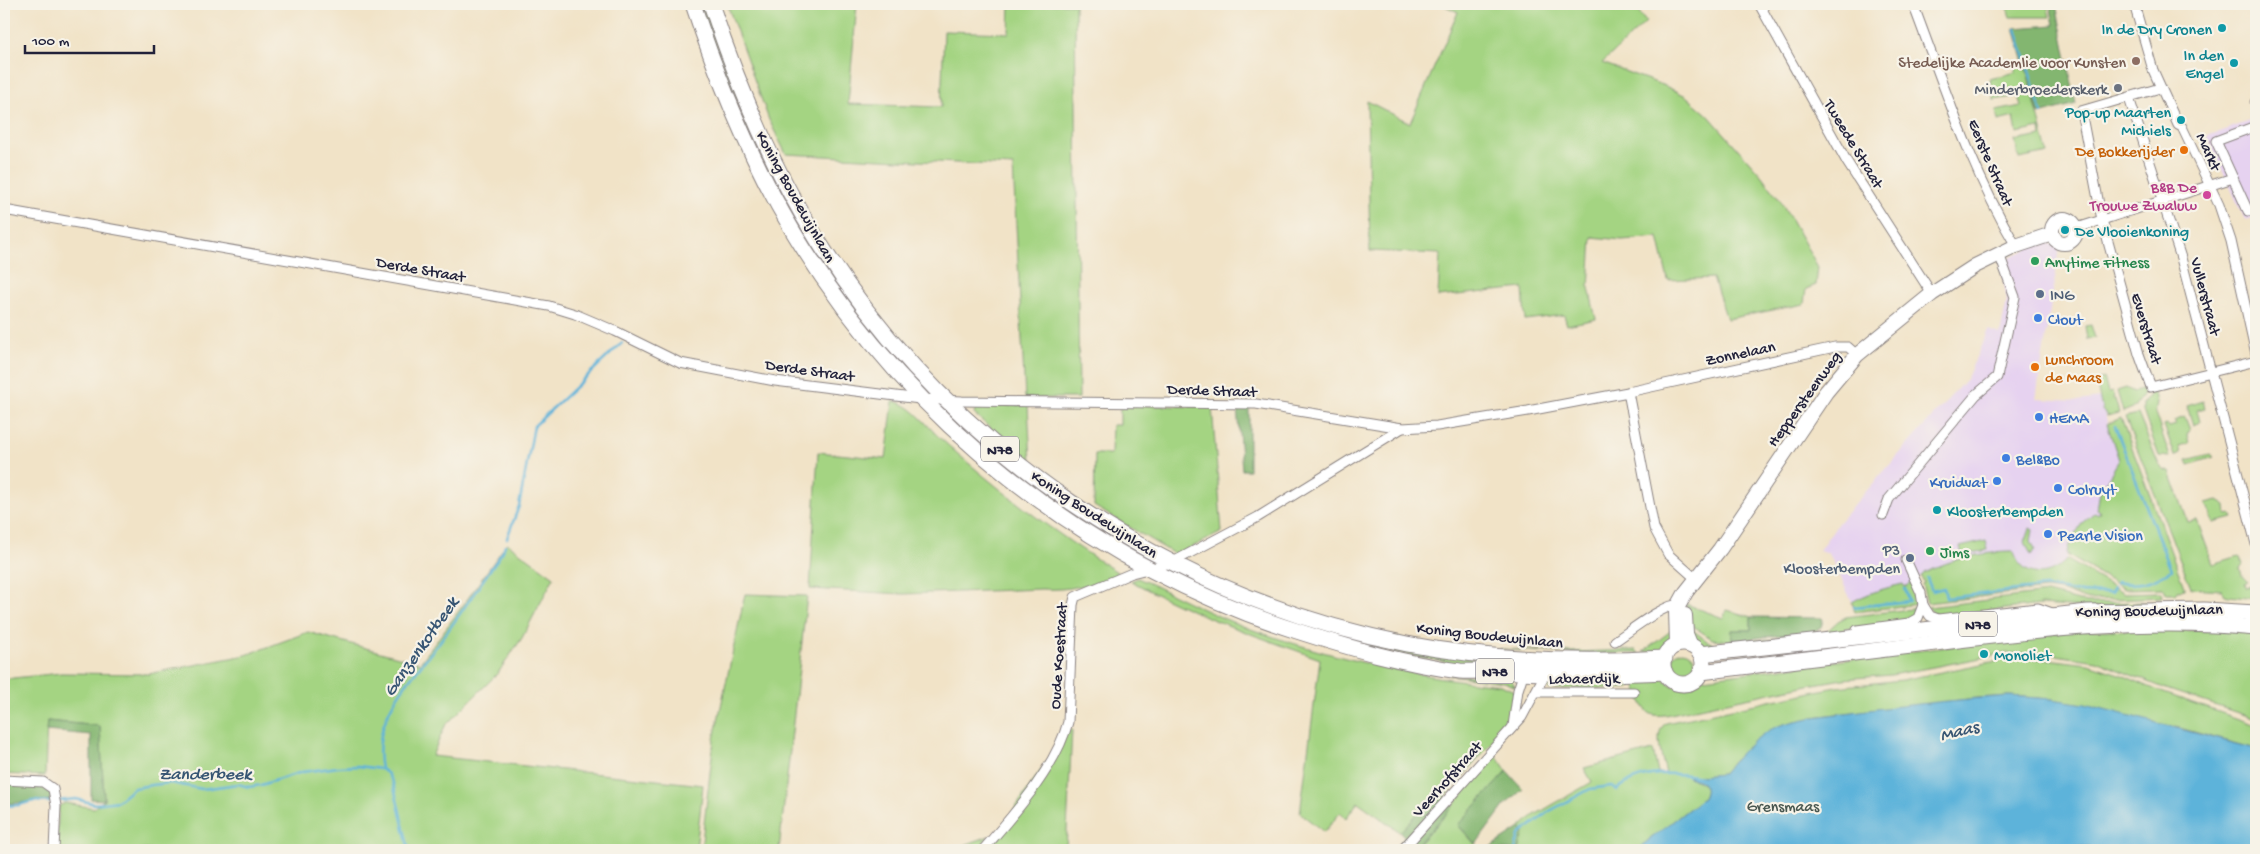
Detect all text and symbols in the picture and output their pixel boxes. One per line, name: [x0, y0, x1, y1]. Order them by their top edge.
scale bar: [25, 22, 154, 54]
place label: In de Dry Cronen: [2101, 22, 2212, 41]
marker: In de Dry Cronen: [2216, 22, 2228, 34]
text: 100 m: [31, 33, 70, 51]
place label: In den Engel: [2184, 48, 2224, 85]
place label: Stedelijke Academlie voor Kunsten: [1898, 55, 2126, 74]
marker: Stedelijke Academlie voor Kunsten: [2130, 55, 2142, 67]
marker: In den Engel: [2228, 57, 2240, 69]
place label: Minderbroederskerk: [1974, 82, 2110, 101]
marker: Minderbroederskerk: [2112, 82, 2124, 94]
street label: Tweede Straat: [1817, 96, 1887, 194]
place label: Pop-up Maarten Michiels: [2064, 105, 2172, 142]
marker: Pop-up Maarten Michiels: [2175, 114, 2187, 126]
street label: Eerste Straat: [1962, 117, 2016, 211]
street label: Koning Boudewijnlaan: [750, 129, 838, 267]
street label: Markt: [2190, 131, 2224, 176]
place label: De Bokkerijder: [2074, 144, 2175, 163]
marker: De Bokkerijder: [2178, 144, 2190, 156]
place label: B&B De Trouwe Zwaluw: [2089, 180, 2198, 217]
marker: B&B De Trouwe Zwaluw: [2201, 189, 2213, 201]
marker: De Vlooienkoning: [2059, 224, 2071, 236]
place label: De Vlooienkoning: [2074, 224, 2189, 243]
street label: Derde Straat: [374, 254, 468, 289]
marker: Anytime Fitness: [2029, 255, 2041, 267]
place label: Anytime Fitness: [2045, 255, 2150, 274]
street label: Vullerstraat: [2184, 255, 2223, 339]
marker: ING: [2034, 288, 2046, 300]
place label: ING: [2050, 288, 2075, 307]
street label: Everstraat: [2125, 291, 2165, 368]
marker: Clout: [2032, 312, 2044, 324]
place label: Clout: [2048, 312, 2084, 331]
street label: Zonnelaan: [1704, 339, 1778, 372]
street label: Heppersteenweg: [1765, 349, 1847, 451]
place label: Lunchroom de Maas: [2045, 352, 2114, 389]
street label: Derde Straat: [763, 357, 857, 388]
marker: Lunchroom de Maas: [2029, 361, 2041, 373]
street label: Derde Straat: [1166, 381, 1258, 404]
marker: HEMA: [2033, 411, 2045, 423]
place label: HEMA: [2049, 411, 2090, 430]
road number: N78: [981, 436, 1019, 462]
marker: Bel&Bo: [2000, 452, 2012, 464]
place label: Bel&Bo: [2015, 452, 2060, 471]
street label: Koning Boudewijnlaan: [1026, 468, 1160, 564]
place label: Kruidvat: [1930, 475, 1988, 494]
marker: Kruidvat: [1991, 475, 2003, 487]
marker: Colruyt: [2052, 482, 2064, 494]
place label: Colruyt: [2068, 482, 2118, 501]
marker: Kloosterbempden: [1931, 504, 1943, 516]
place label: Kloosterbempden: [1947, 504, 2064, 523]
marker: Pearle Vision: [2042, 528, 2054, 540]
place label: Pearle Vision: [2057, 528, 2143, 547]
place label: P3 Kloosterbempden: [1784, 543, 1900, 580]
marker: Jims: [1924, 545, 1936, 557]
place label: Jims: [1940, 545, 1970, 564]
marker: P3 Kloosterbempden: [1904, 552, 1916, 564]
water label: Ganzenkotbeek: [380, 592, 465, 701]
street label: Oude Koestraat: [1047, 601, 1074, 710]
street label: Koning Boudewijnlaan: [2075, 602, 2223, 623]
road number: N78: [1959, 612, 1997, 636]
street label: Koning Boudewijnlaan: [1415, 620, 1564, 655]
marker: Monoliet: [1978, 648, 1990, 660]
place label: Monoliet: [1994, 648, 2053, 667]
road number: N78: [1476, 658, 1514, 684]
street label: Labaerdijk: [1549, 670, 1621, 691]
water label: Maas: [1938, 717, 1983, 747]
street label: Veerhofstraat: [1409, 738, 1489, 823]
water label: Zanderbeek: [159, 765, 253, 786]
park label: Grensmaas: [1747, 799, 1820, 818]

